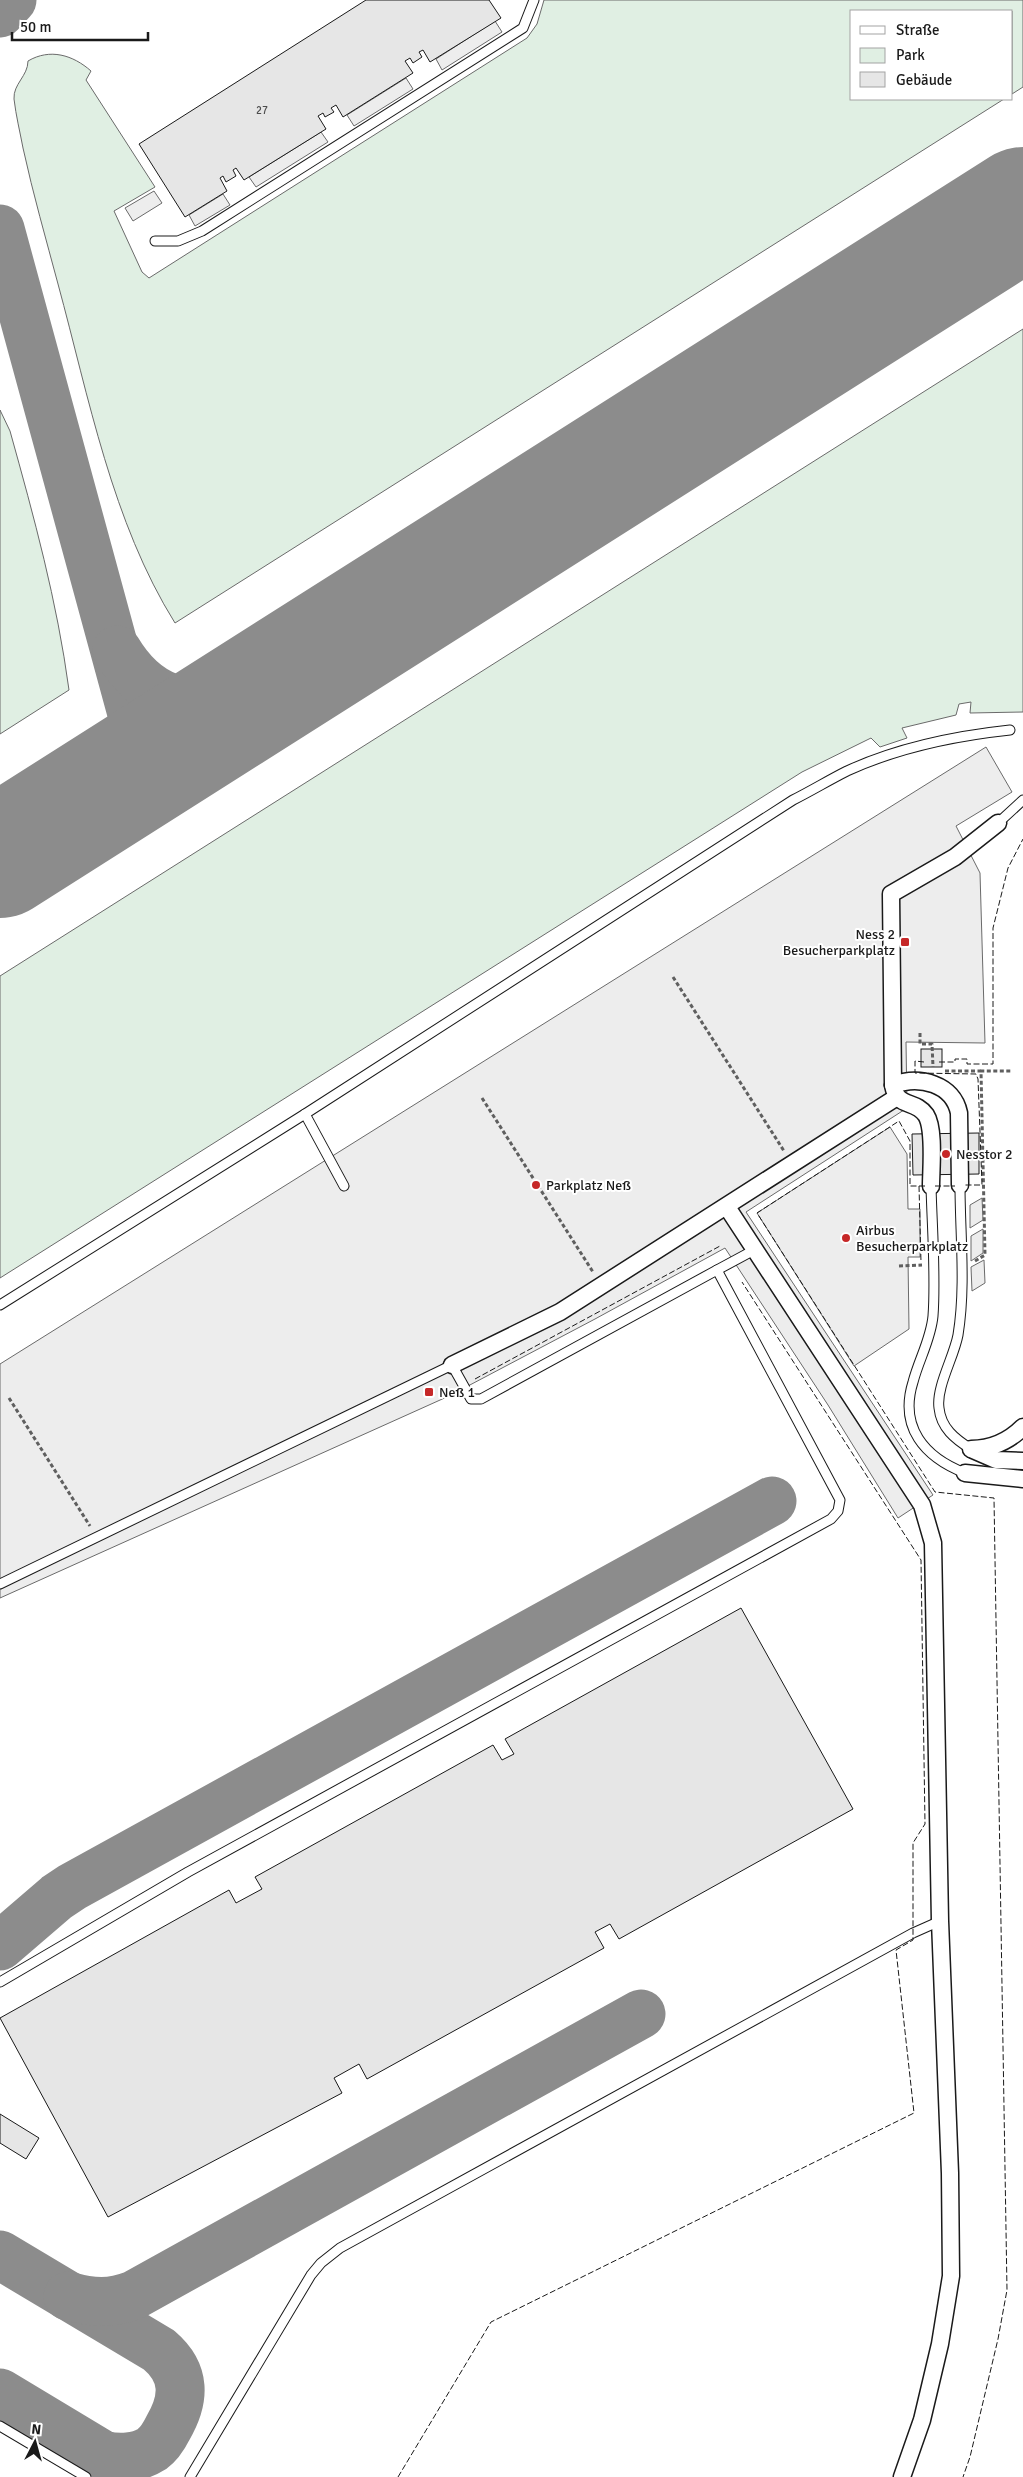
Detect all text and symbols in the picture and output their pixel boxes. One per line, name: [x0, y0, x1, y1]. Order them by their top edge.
scale bar: [12, 10, 149, 42]
legend: [850, 10, 1013, 100]
text: 50 m: [20, 18, 51, 36]
text: Straße: [896, 21, 940, 39]
text: Park: [896, 46, 925, 64]
text: Gebäude: [896, 71, 952, 89]
house number: 27: [256, 104, 268, 117]
place label: Ness 2 Besucherparkplatz: [783, 926, 895, 959]
marker: Ness 2 Besucherparkplatz: [899, 936, 911, 948]
place label: Nesstor 2: [956, 1146, 1013, 1163]
marker: Nesstor 2: [940, 1148, 952, 1160]
place label: Parkplatz Neß: [546, 1177, 631, 1194]
marker: Parkplatz Neß: [530, 1179, 542, 1191]
place label: Airbus Besucherparkplatz: [856, 1222, 968, 1255]
marker: Airbus Besucherparkplatz: [840, 1232, 852, 1244]
place label: Neß 1: [439, 1384, 475, 1401]
marker: Neß 1: [423, 1386, 435, 1398]
north arrow: [10, 2417, 60, 2467]
text: N: [31, 2421, 42, 2439]

